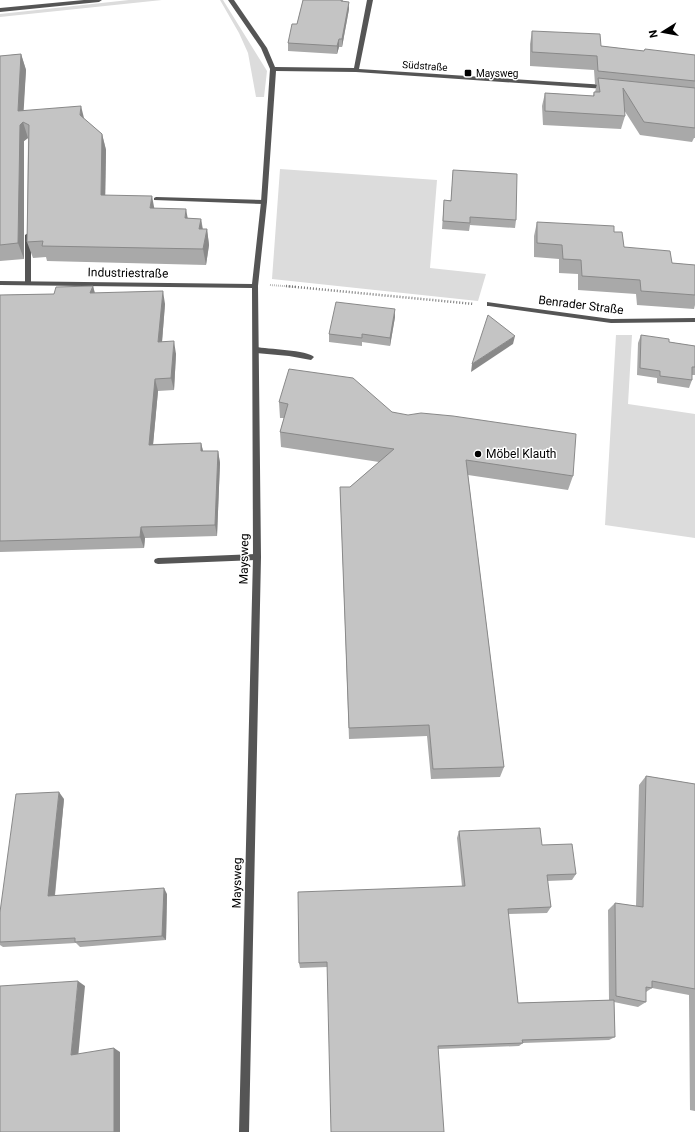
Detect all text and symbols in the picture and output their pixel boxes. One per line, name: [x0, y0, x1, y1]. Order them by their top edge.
north arrow: [643, 12, 683, 52]
text: N: [647, 29, 661, 39]
street label: Südstraße: [402, 59, 448, 73]
marker: Maysweg: [463, 68, 473, 78]
place label: Maysweg: [476, 68, 518, 79]
street label: Industriestraße: [88, 265, 168, 281]
street label: Benrader Straße: [538, 293, 624, 317]
place label: Möbel Klauth: [486, 447, 556, 461]
marker: Möbel Klauth: [473, 449, 483, 459]
street label: Maysweg: [237, 533, 251, 585]
street label: Maysweg: [230, 857, 244, 909]

